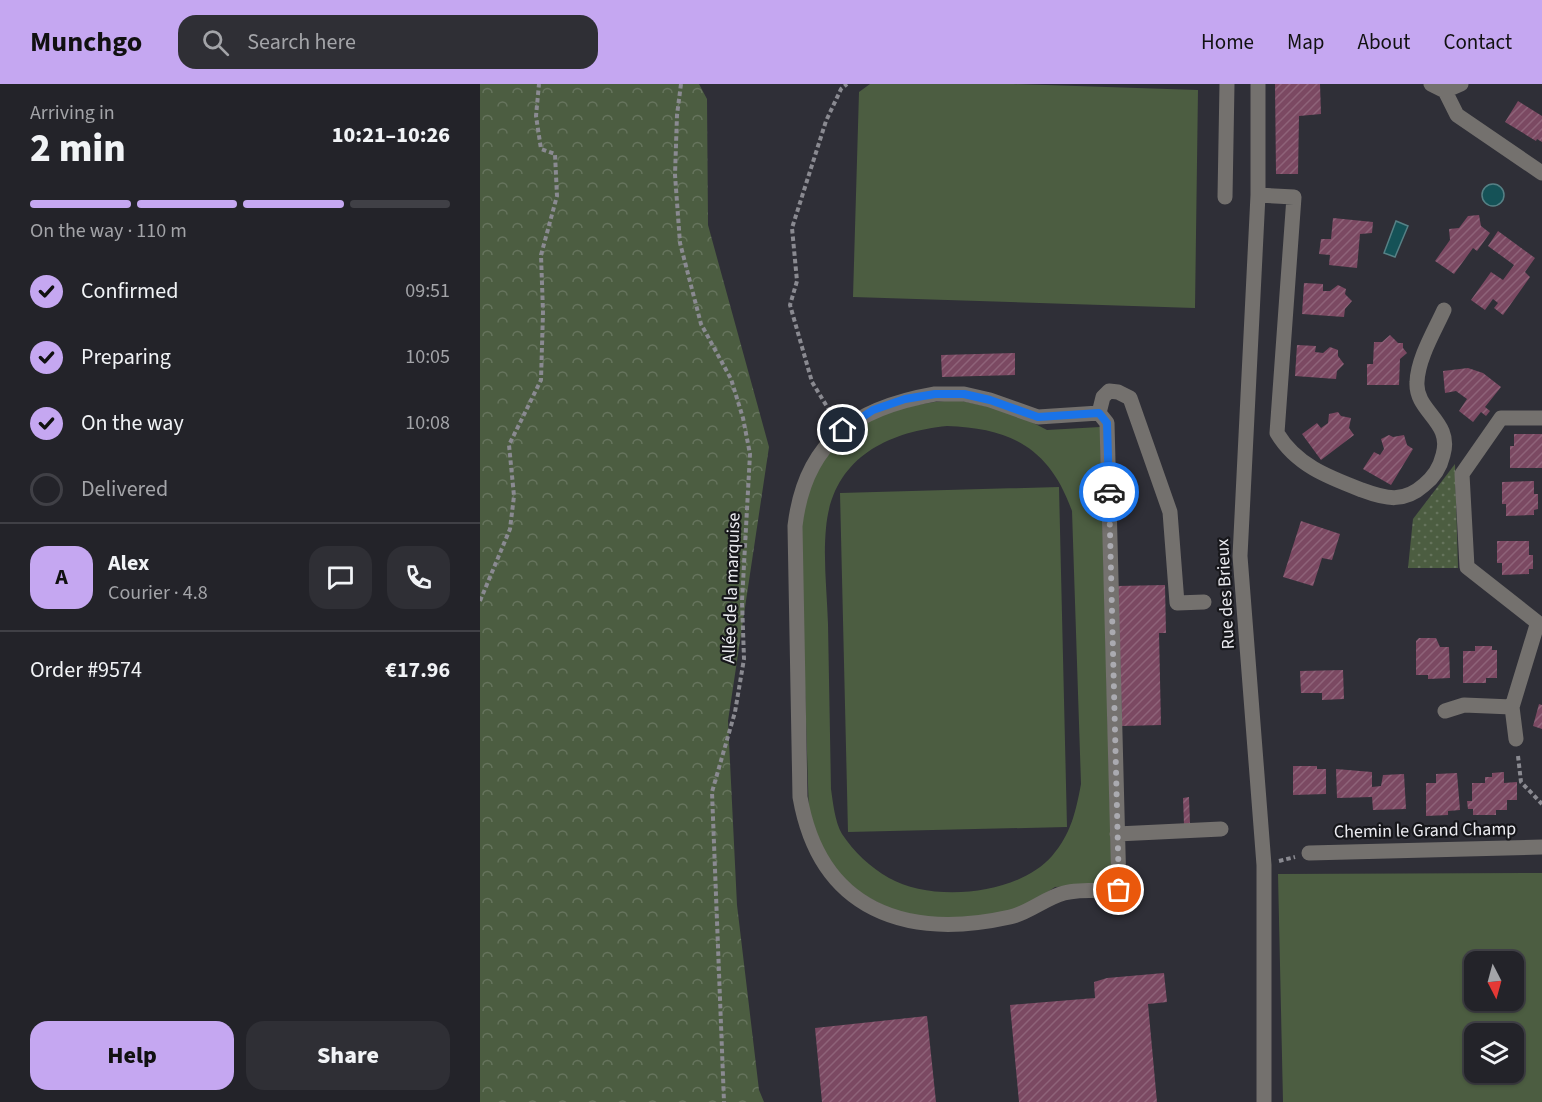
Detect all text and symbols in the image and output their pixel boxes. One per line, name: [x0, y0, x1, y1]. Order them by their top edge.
search box: [178, 15, 598, 69]
text: Munchgo: [30, 22, 142, 62]
icon: search: [199, 26, 232, 59]
text: Search here: [247, 26, 356, 58]
text: Home: [1201, 27, 1254, 57]
text: Map: [1287, 27, 1325, 57]
text: About: [1358, 27, 1410, 57]
text: Contact: [1443, 27, 1512, 57]
text: Arriving in: [30, 99, 115, 127]
text: 10:21–10:26: [332, 119, 450, 151]
text: 2 min: [30, 121, 126, 177]
text: On the way · 110 m: [30, 217, 187, 245]
icon: check: [30, 275, 63, 308]
text: Confirmed: [81, 275, 178, 307]
text: 09:51: [405, 277, 450, 305]
icon: check: [30, 341, 63, 374]
text: Preparing: [81, 341, 171, 373]
text: 10:05: [405, 343, 450, 371]
pin: [817, 404, 868, 455]
icon: check: [30, 407, 63, 440]
text: On the way: [81, 407, 184, 439]
text: 10:08: [405, 409, 450, 437]
icon: home: [826, 413, 859, 446]
courier: [1079, 462, 1139, 522]
text: Delivered: [81, 473, 168, 505]
icon: car: [1093, 476, 1126, 509]
street label: Allée de la marquise: [716, 512, 747, 664]
street label: Rue des Brieux: [1210, 538, 1241, 650]
button: chat: [309, 546, 372, 609]
button: phone: [387, 546, 450, 609]
text: Alex: [108, 547, 149, 579]
text: A: [55, 561, 68, 593]
text: Courier · 4.8: [108, 579, 208, 607]
text: Order #9574: [30, 654, 142, 686]
text: €17.96: [385, 654, 450, 686]
street label: Chemin le Grand Champ: [1334, 816, 1516, 845]
pin: [1093, 864, 1144, 915]
icon: bag: [1102, 873, 1135, 906]
north arrow: [1464, 951, 1524, 1011]
map controls: [1464, 951, 1524, 1083]
button: Help: [30, 1021, 234, 1090]
button: Share: [246, 1021, 450, 1090]
button: layers: [1464, 1023, 1524, 1083]

